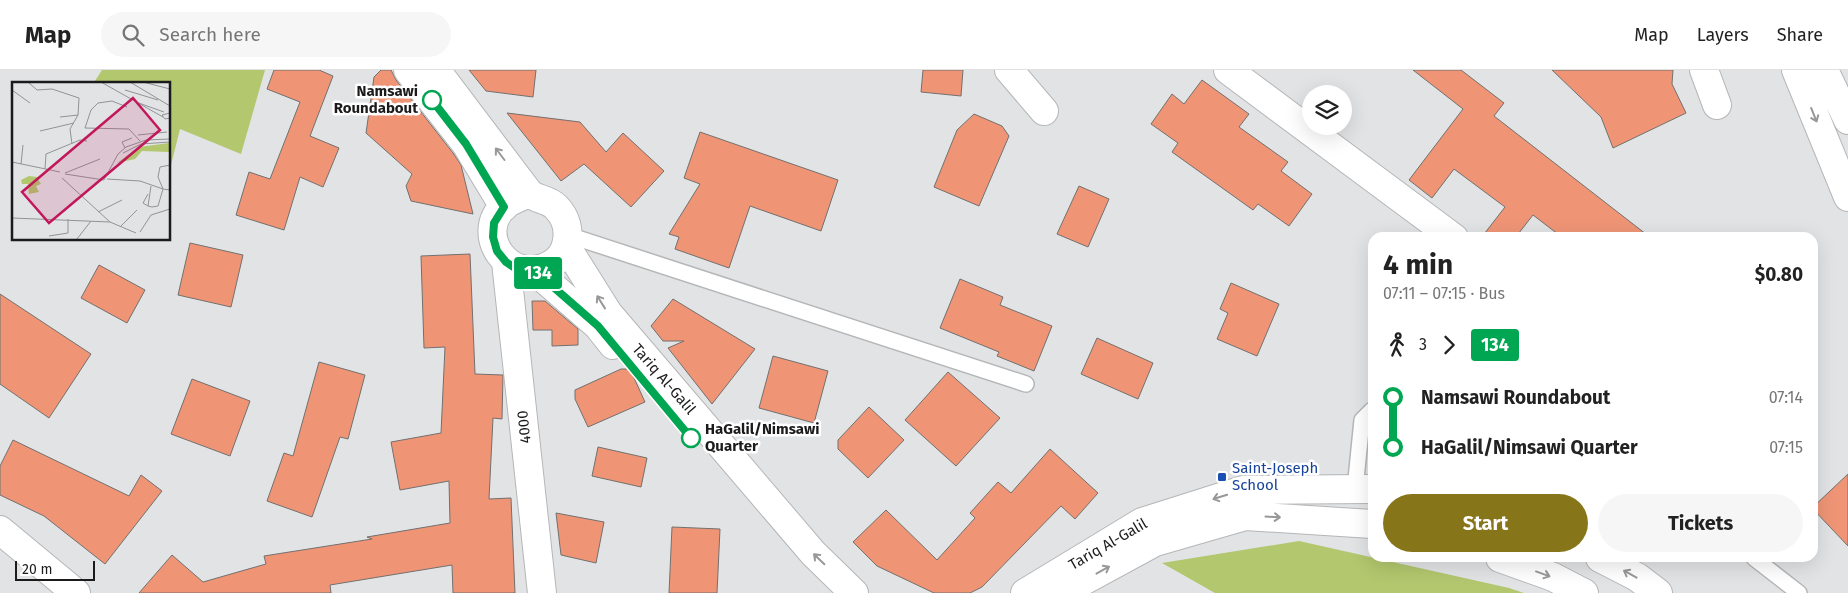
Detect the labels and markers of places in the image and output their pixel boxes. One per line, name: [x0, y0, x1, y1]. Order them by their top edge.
place label: Namsawi Roundabout: [334, 82, 418, 117]
marker: Namsawi Roundabout: [422, 90, 442, 110]
place label: HaGalil/Nimsawi Quarter: [705, 420, 819, 455]
marker: HaGalil/Nimsawi Quarter: [681, 428, 701, 448]
place label: Saint-Joseph School: [1232, 459, 1318, 494]
marker: Saint-Joseph School: [1216, 471, 1228, 483]

